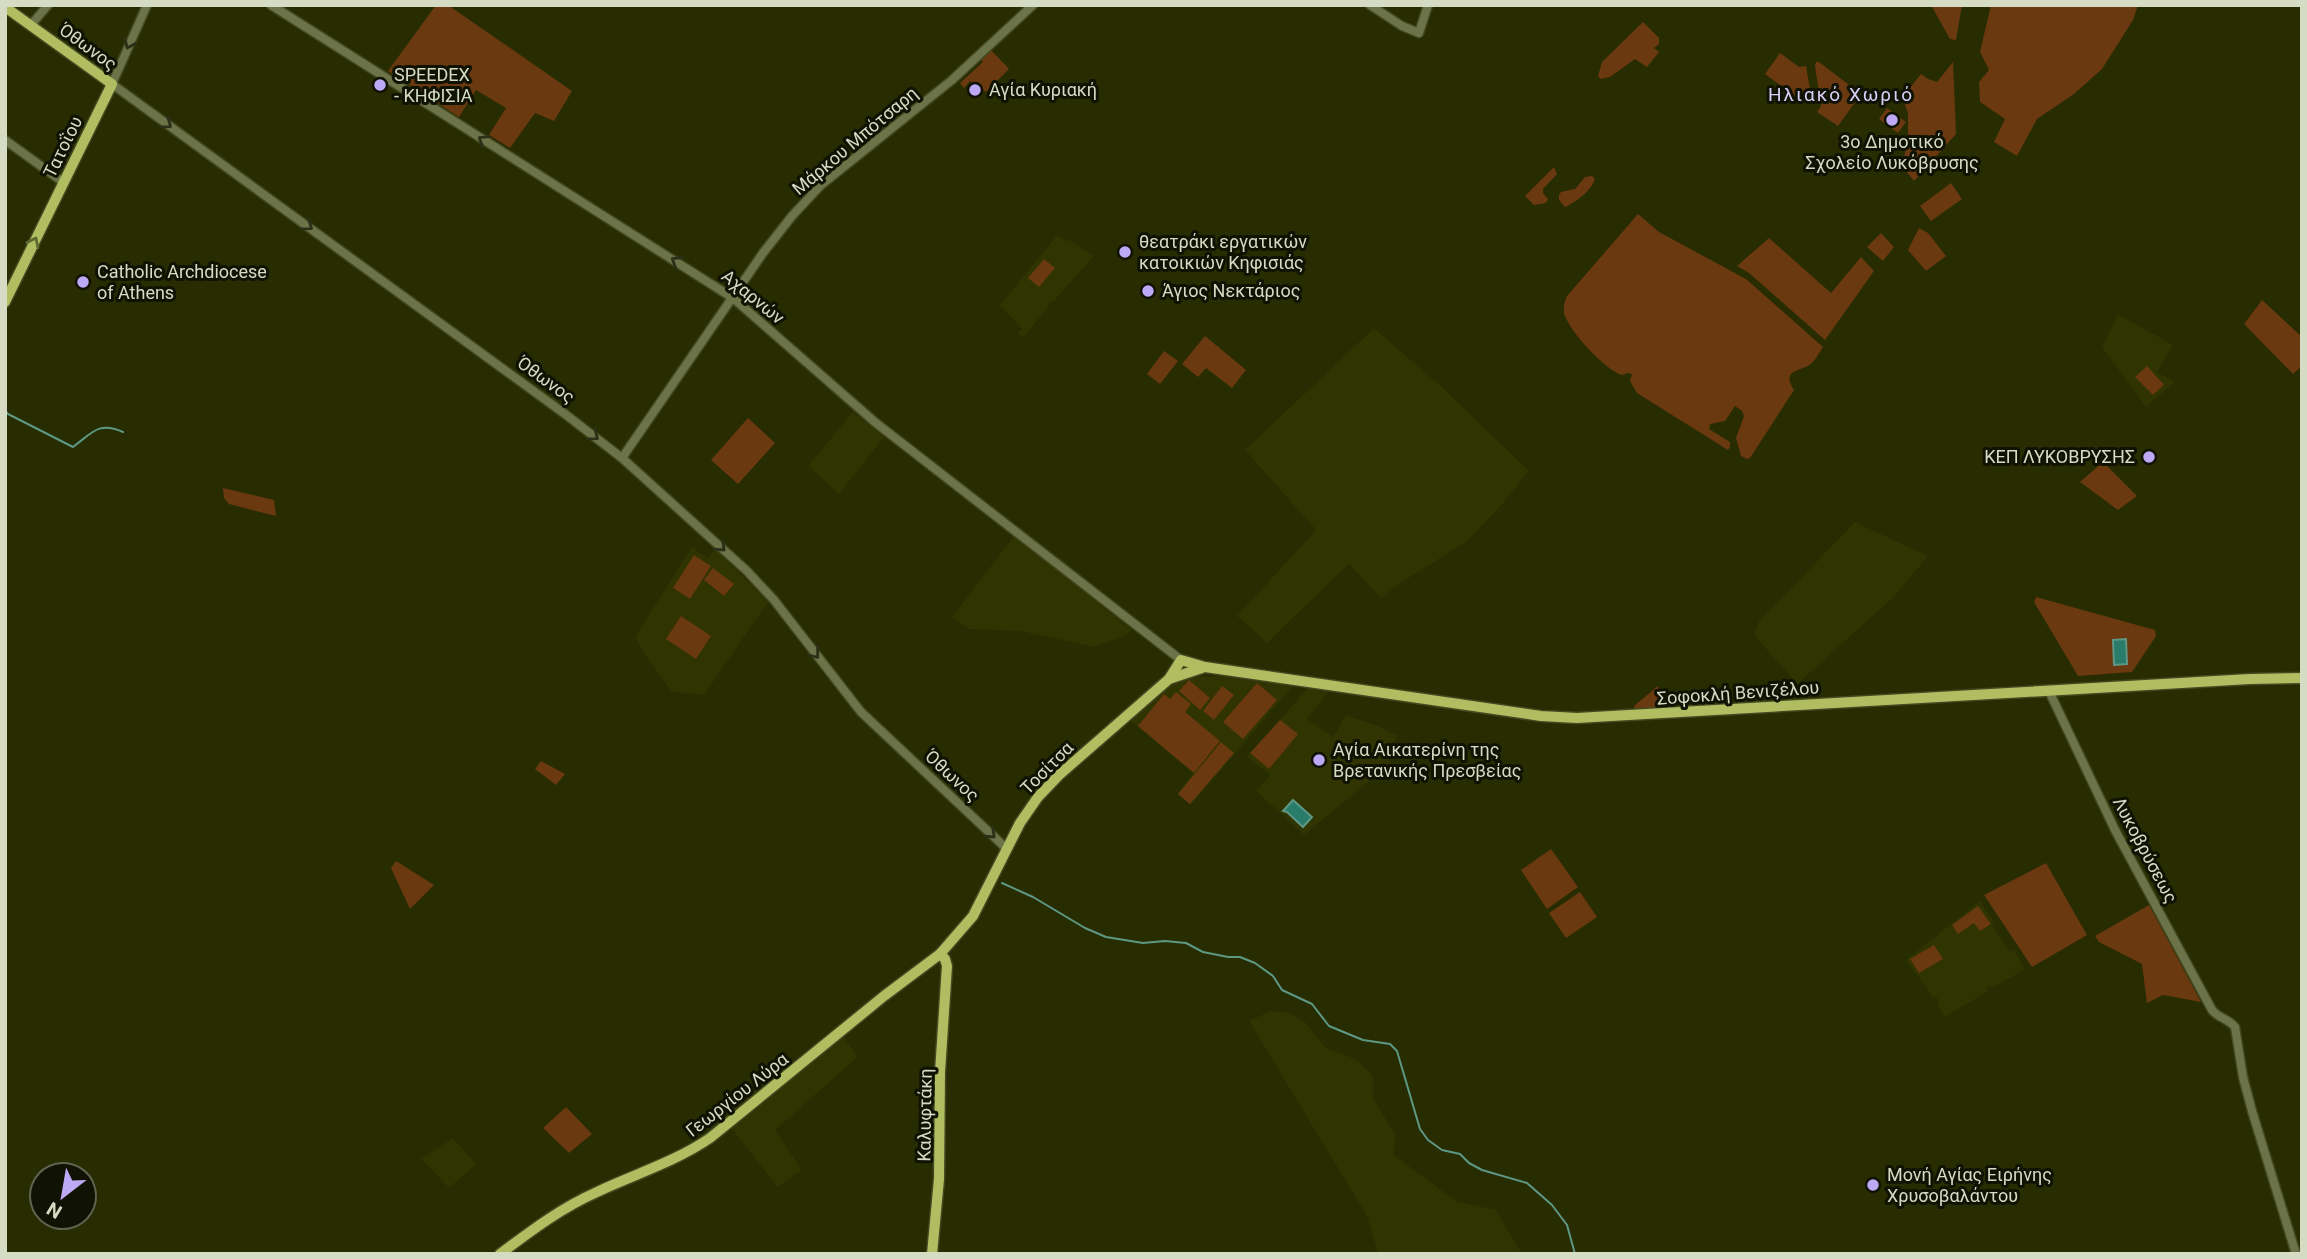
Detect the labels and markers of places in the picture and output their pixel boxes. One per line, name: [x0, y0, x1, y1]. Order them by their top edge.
place label: SPEEDEX - ΚΗΦΙΣΙΑ: [394, 64, 473, 106]
marker: SPEEDEX - ΚΗΦΙΣΙΑ: [372, 77, 388, 93]
place label: Αγία Κυριακή: [989, 79, 1097, 100]
marker: Αγία Κυριακή: [967, 82, 983, 98]
marker: 3ο Δημοτικό Σχολείο Λυκόβρυσης: [1884, 112, 1900, 128]
place label: 3ο Δημοτικό Σχολείο Λυκόβρυσης: [1805, 131, 1979, 173]
place label: θεατράκι εργατικών κατοικιών Κηφισιάς: [1139, 231, 1307, 273]
marker: θεατράκι εργατικών κατοικιών Κηφισιάς: [1117, 244, 1133, 260]
place label: Catholic Archdiocese of Athens: [97, 261, 267, 303]
marker: Catholic Archdiocese of Athens: [75, 274, 91, 290]
place label: Άγιος Νεκτάριος: [1162, 280, 1301, 301]
marker: Άγιος Νεκτάριος: [1140, 283, 1156, 299]
place label: ΚΕΠ ΛΥΚΟΒΡΥΣΗΣ: [1984, 446, 2135, 467]
marker: ΚΕΠ ΛΥΚΟΒΡΥΣΗΣ: [2141, 449, 2157, 465]
place label: Αγία Αικατερίνη της Βρετανικής Πρεσβείας: [1333, 739, 1521, 781]
marker: Αγία Αικατερίνη της Βρετανικής Πρεσβείας: [1311, 752, 1327, 768]
place label: Μονή Αγίας Ειρήνης Χρυσοβαλάντου: [1887, 1164, 2052, 1206]
marker: Μονή Αγίας Ειρήνης Χρυσοβαλάντου: [1865, 1177, 1881, 1193]

